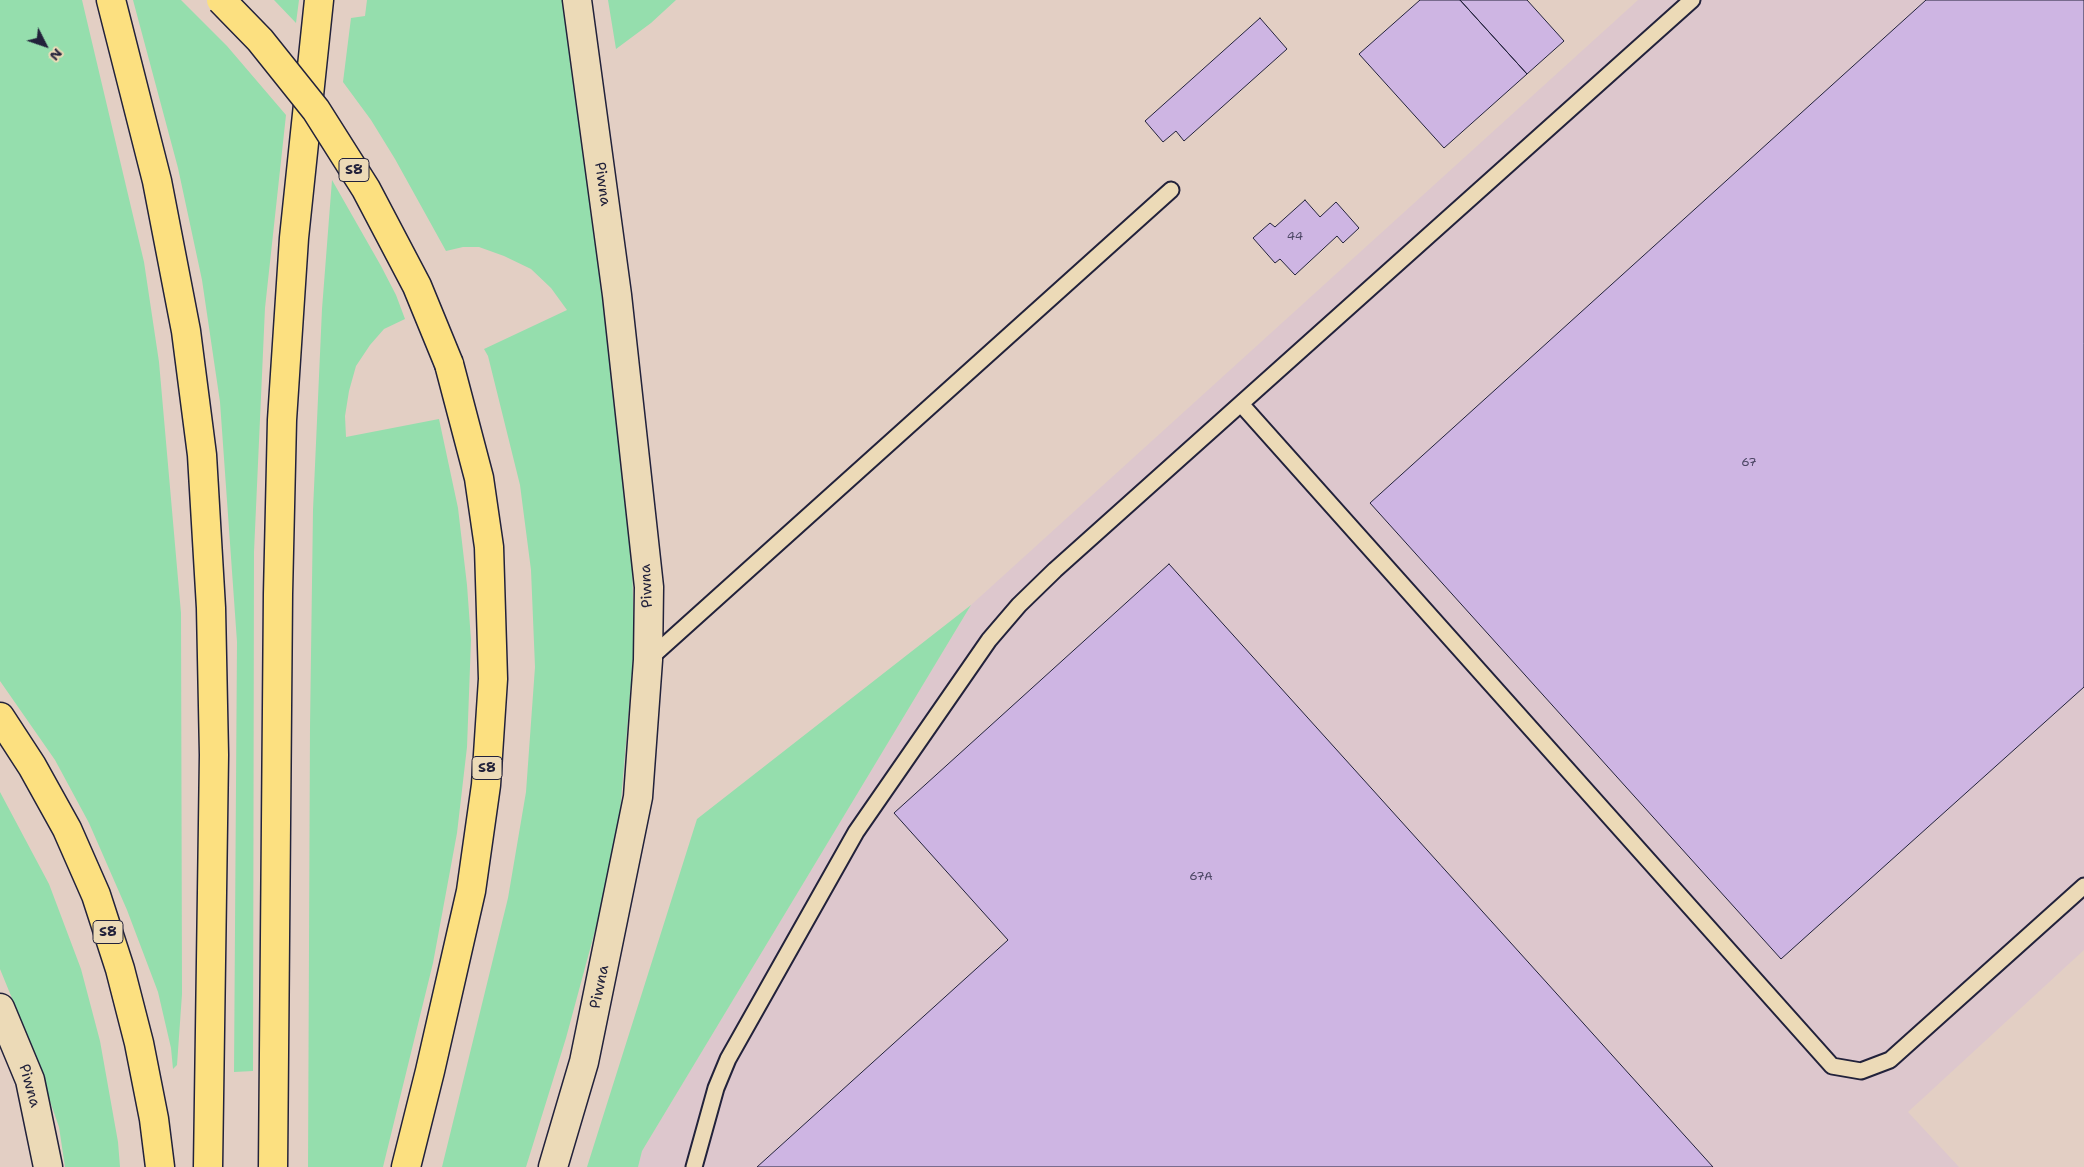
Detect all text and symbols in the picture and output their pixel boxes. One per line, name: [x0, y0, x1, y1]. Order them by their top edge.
north arrow: [20, 20, 70, 70]
text: N: [46, 45, 67, 65]
road number: S8: [339, 158, 369, 182]
street label: Piwna: [590, 161, 614, 207]
house number: 44: [1287, 230, 1303, 244]
house number: 67: [1741, 456, 1757, 470]
street label: Piwna: [637, 563, 657, 609]
road number: S8: [472, 756, 502, 780]
house number: 67A: [1189, 870, 1213, 884]
road number: S8: [93, 920, 123, 944]
street label: Piwna: [587, 964, 613, 1010]
street label: Piwna: [14, 1062, 44, 1110]

